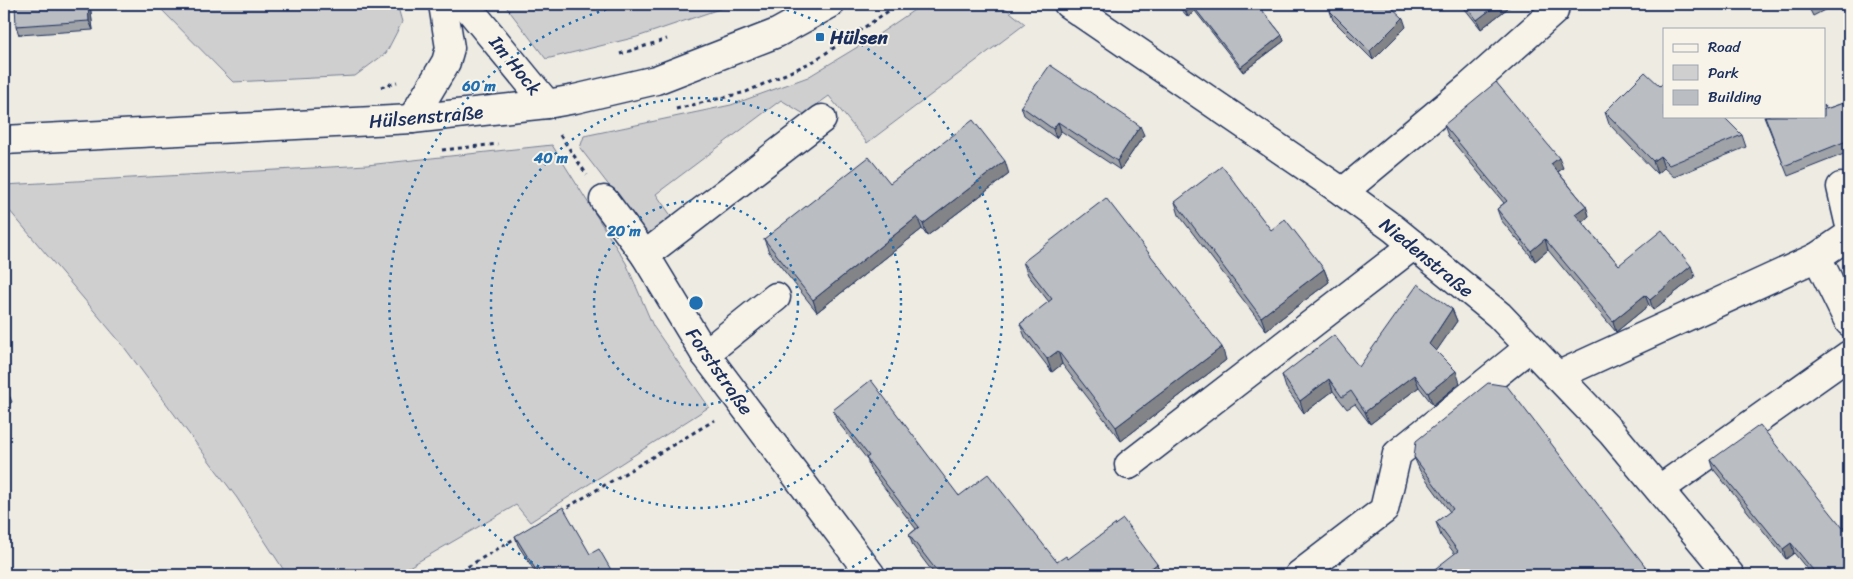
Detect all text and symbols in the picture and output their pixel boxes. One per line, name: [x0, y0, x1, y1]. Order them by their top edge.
place label: Hülsen: [829, 21, 889, 54]
street label: Im Hock: [480, 27, 550, 103]
legend: [1663, 28, 1826, 118]
marker: Hülsen: [814, 31, 826, 43]
text: Road: [1708, 34, 1741, 60]
text: Park: [1708, 60, 1739, 86]
text: 60 m: [461, 73, 496, 99]
text: Building: [1708, 84, 1762, 110]
street label: Hülsenstraße: [368, 95, 485, 138]
text: 40 m: [533, 145, 569, 171]
street label: Niedenstraße: [1372, 209, 1482, 306]
text: 20 m: [606, 218, 641, 244]
centre of rings: [687, 294, 705, 312]
street label: Forststraße: [677, 320, 762, 422]

